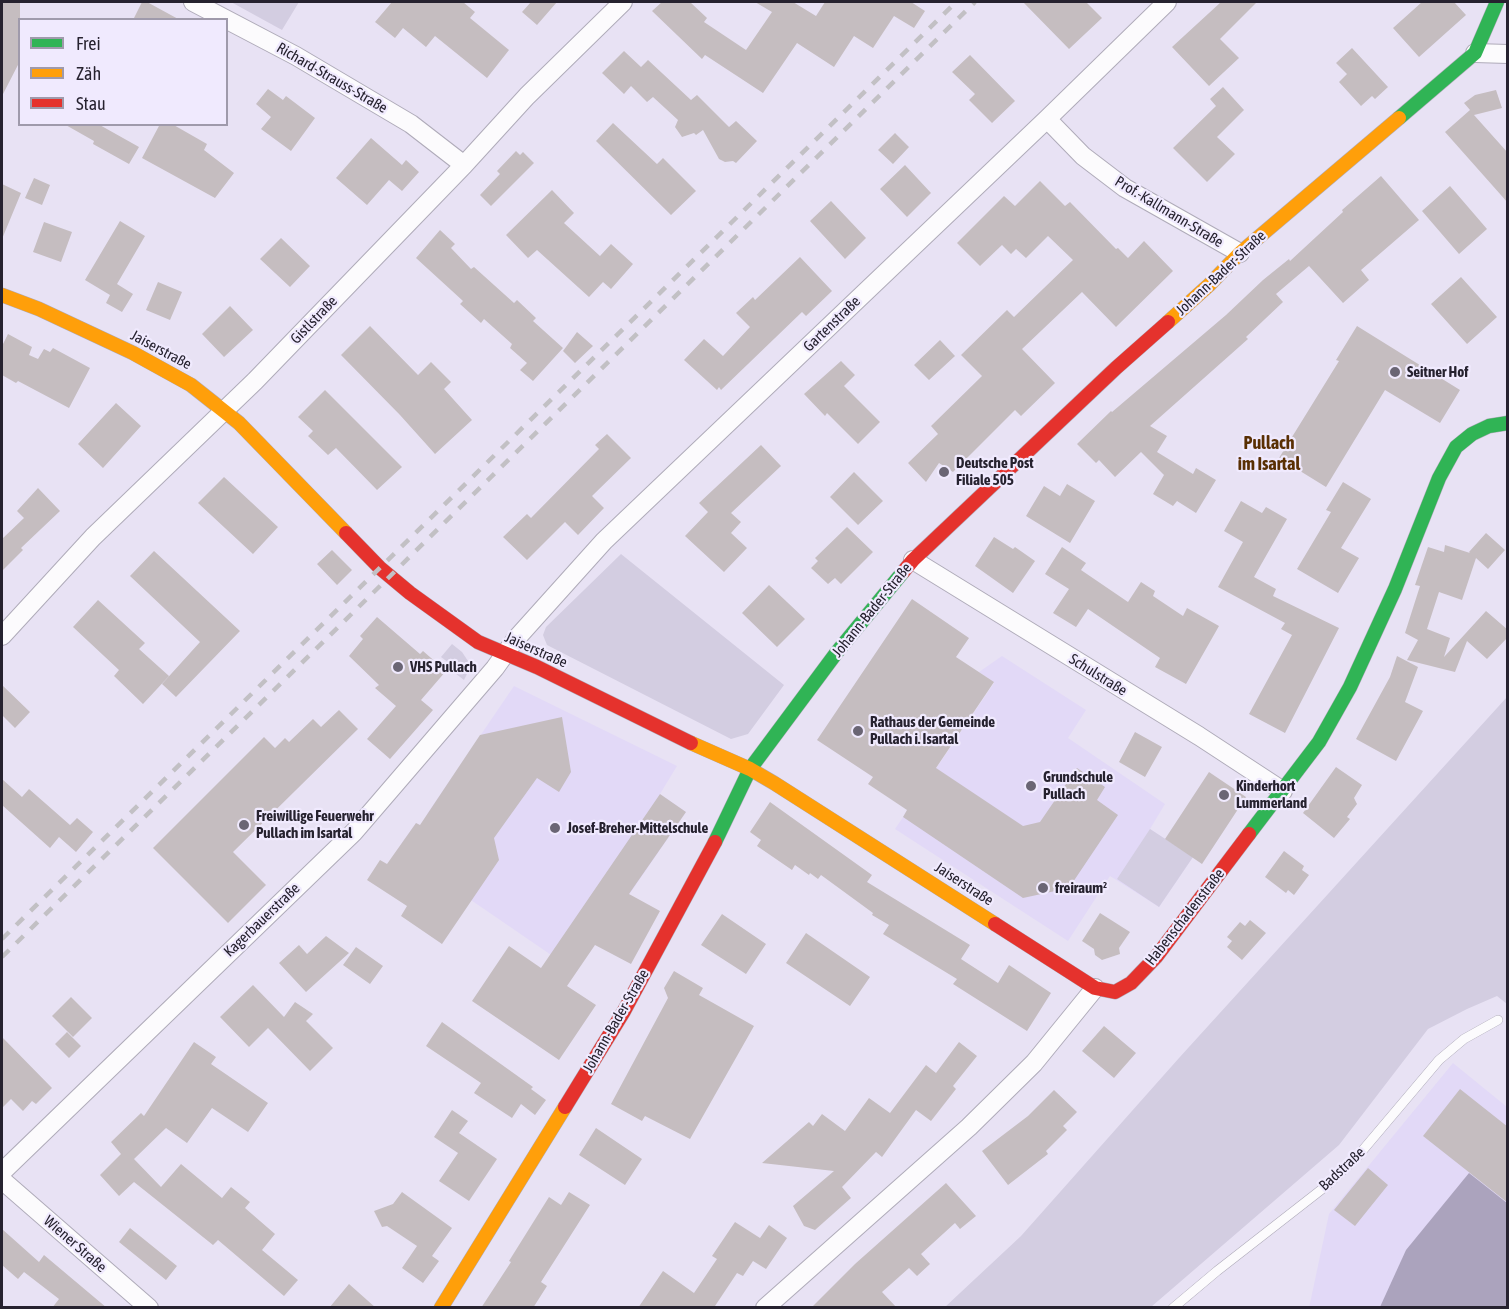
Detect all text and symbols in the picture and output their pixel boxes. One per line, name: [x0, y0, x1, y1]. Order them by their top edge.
legend: [18, 18, 228, 126]
text: Frei: [76, 33, 101, 54]
street label: Richard-Strauss-Straße: [273, 39, 391, 117]
text: Zäh: [76, 63, 101, 84]
text: Stau: [76, 93, 106, 114]
street label: Prof.-Kallmann-Straße: [1112, 173, 1226, 251]
street label: Johann-Bader-Straße: [1172, 227, 1270, 319]
street label: Gistlstraße: [287, 292, 341, 348]
street label: Gartenstraße: [800, 293, 864, 355]
street label: Jaiserstraße: [127, 326, 195, 374]
place label: Seitner Hof: [1407, 363, 1468, 381]
marker: Seitner Hof: [1388, 365, 1402, 379]
district label: Pullach im Isartal: [1238, 432, 1300, 474]
place label: Deutsche Post Filiale 505: [956, 454, 1034, 489]
marker: Deutsche Post Filiale 505: [937, 465, 951, 479]
street label: Johann-Bader-Straße: [828, 559, 916, 661]
street label: Jaiserstraße: [502, 628, 570, 672]
street label: Schulstraße: [1066, 650, 1130, 700]
place label: VHS Pullach: [410, 658, 477, 676]
marker: VHS Pullach: [391, 660, 405, 674]
place label: Rathaus der Gemeinde Pullach i. Isartal: [870, 713, 995, 748]
marker: Rathaus der Gemeinde Pullach i. Isartal: [851, 724, 865, 738]
place label: Grundschule Pullach: [1043, 768, 1113, 803]
place label: Kinderhort Lummerland: [1236, 777, 1307, 812]
marker: Grundschule Pullach: [1024, 779, 1038, 793]
marker: Kinderhort Lummerland: [1217, 788, 1231, 802]
place label: Freiwillige Feuerwehr Pullach im Isartal: [256, 807, 374, 842]
marker: Freiwillige Feuerwehr Pullach im Isartal: [237, 818, 251, 832]
place label: Josef-Breher-Mittelschule: [567, 819, 708, 837]
marker: Josef-Breher-Mittelschule: [548, 821, 562, 835]
street label: Jaiserstraße: [931, 858, 997, 910]
street label: Habenschadenstraße: [1142, 865, 1228, 969]
street label: Kagerbauerstraße: [220, 879, 304, 961]
place label: freiraum²: [1055, 879, 1107, 897]
marker: freiraum²: [1036, 881, 1050, 895]
street label: Johann-Bader-Straße: [579, 966, 653, 1076]
street label: Badstraße: [1315, 1143, 1369, 1195]
street label: Wiener Straße: [40, 1212, 110, 1276]

